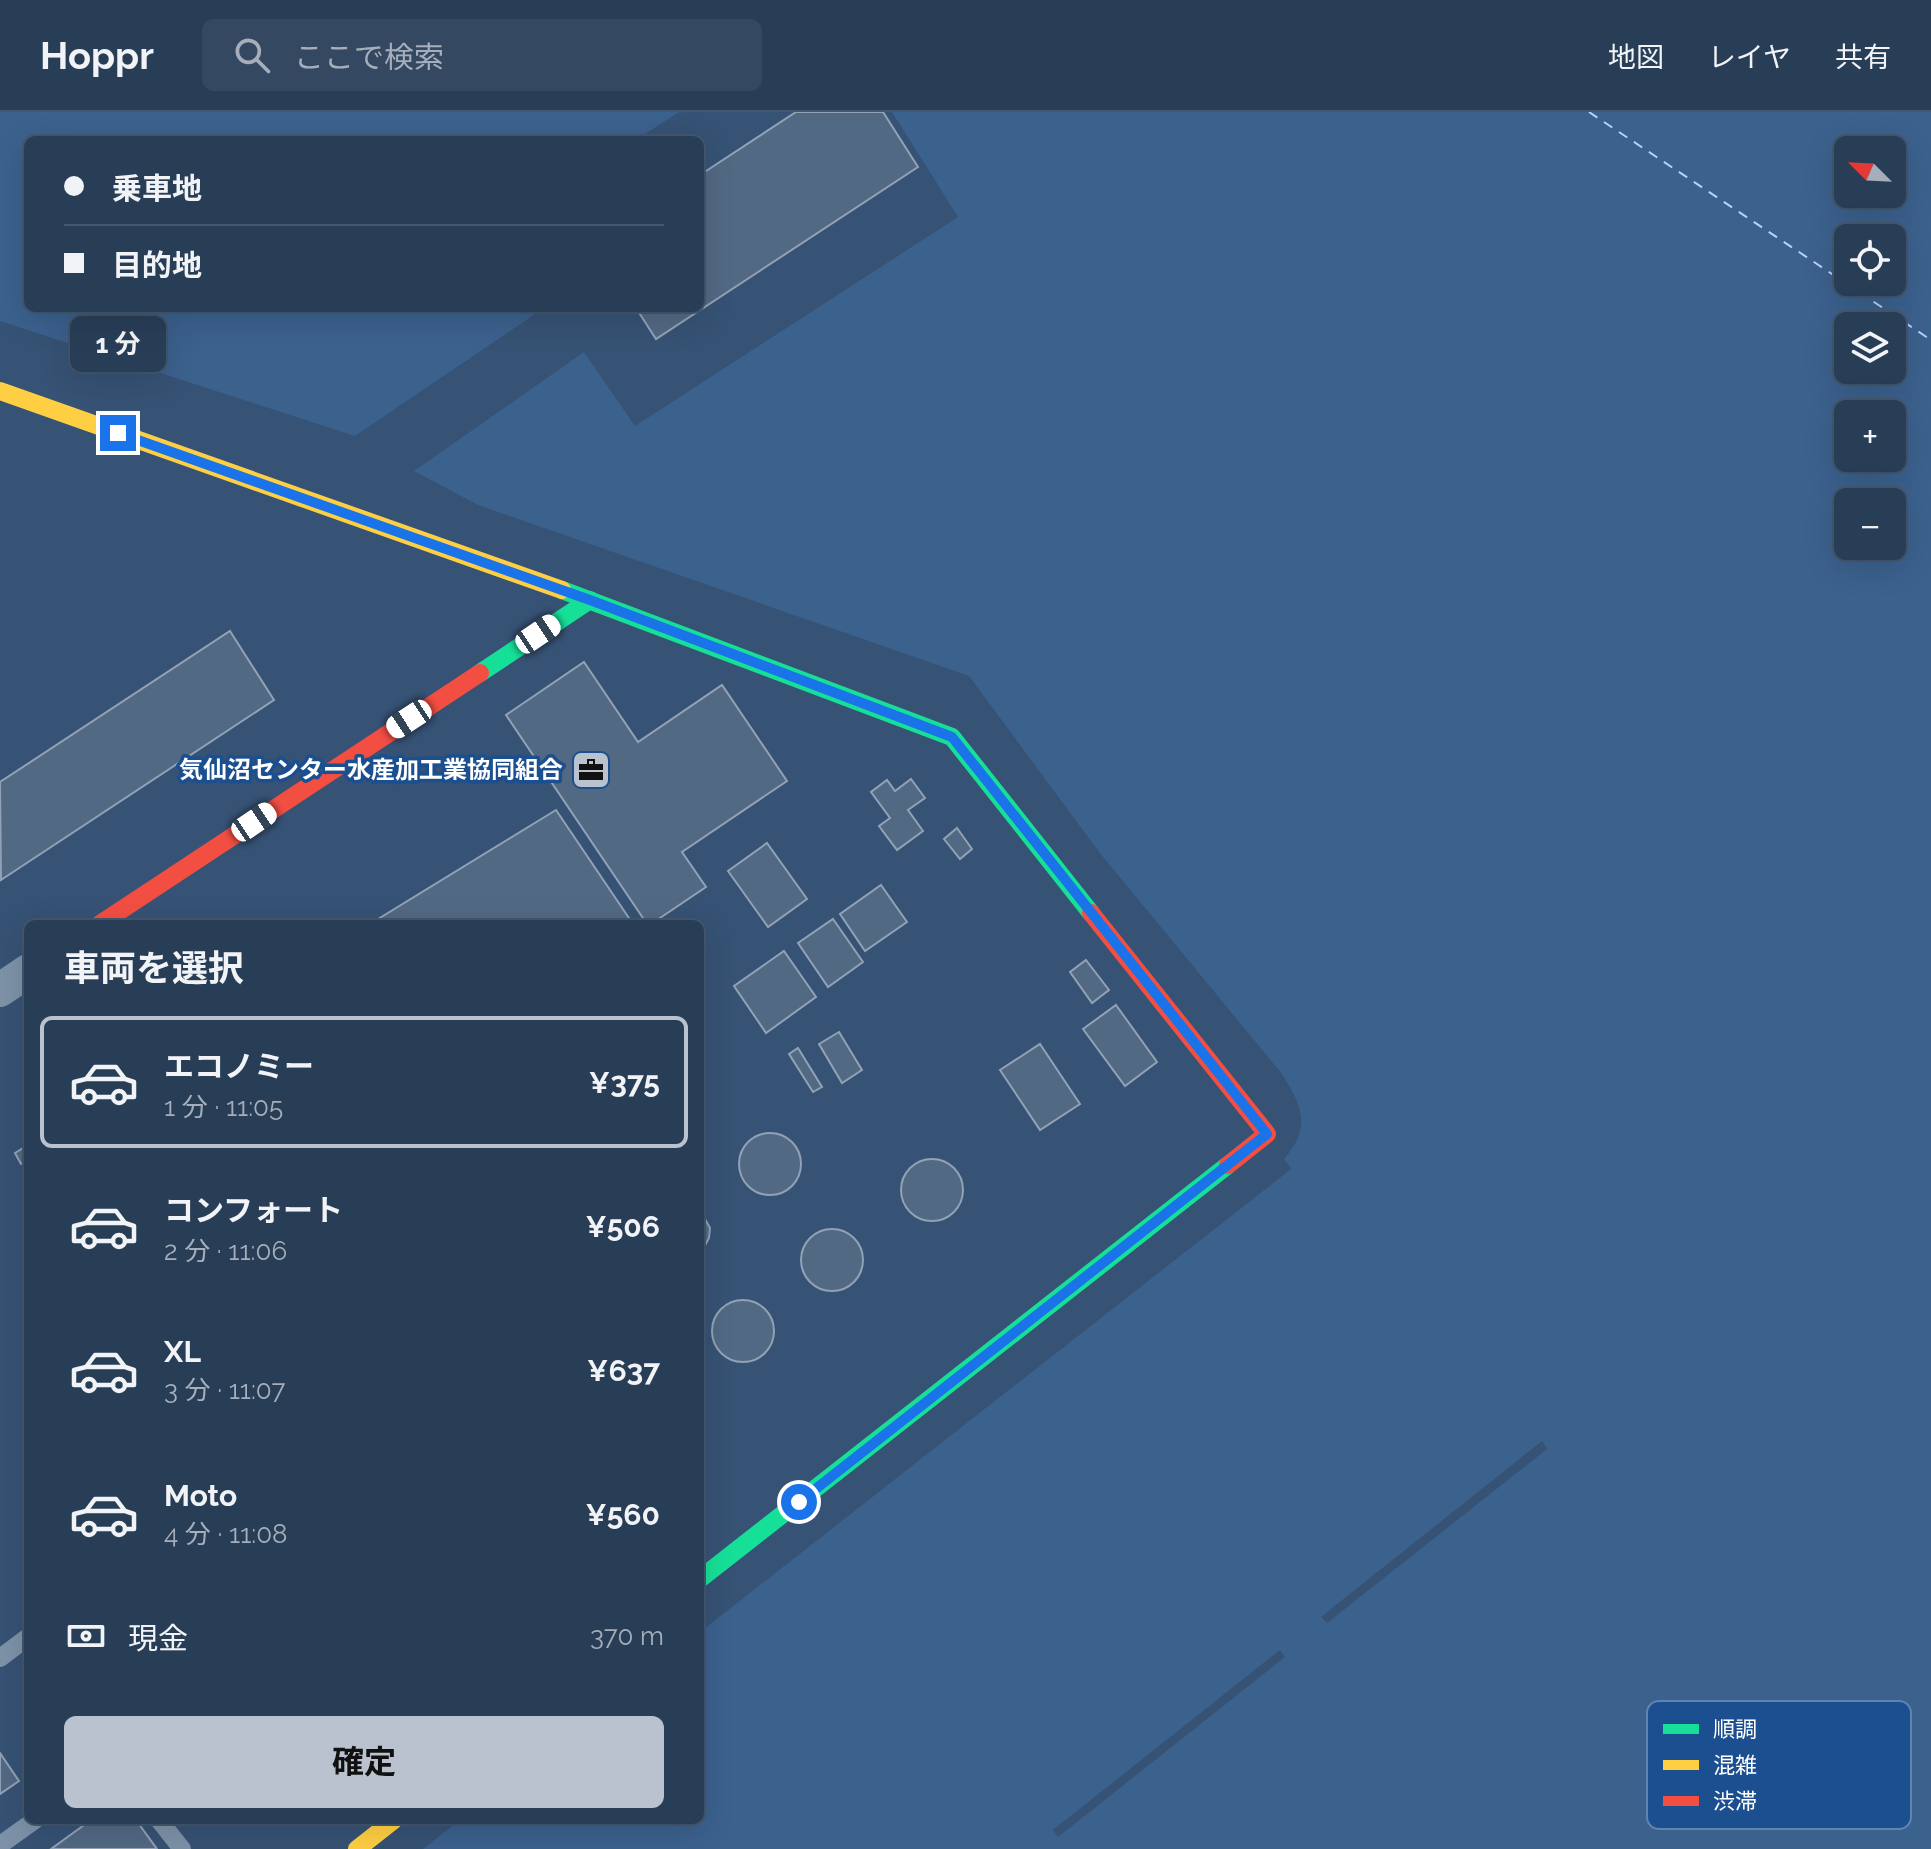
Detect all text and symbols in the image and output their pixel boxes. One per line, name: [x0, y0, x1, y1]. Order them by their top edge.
search box: [202, 19, 762, 91]
text: Hoppr: [40, 33, 154, 78]
icon: search: [230, 33, 274, 77]
text: ここで検索: [294, 40, 444, 75]
text: 地図: [1608, 41, 1664, 74]
text: レイヤ: [1708, 41, 1791, 74]
text: 共有: [1835, 41, 1891, 74]
north arrow: [1834, 136, 1906, 208]
map controls: [1834, 136, 1906, 560]
text: 乗車地: [112, 171, 202, 206]
button: locate: [1834, 224, 1906, 296]
text: 目的地: [112, 248, 202, 283]
button: layers: [1834, 312, 1906, 384]
callout: 1 分: [70, 317, 166, 373]
text: 1 分: [95, 329, 141, 359]
button: +: [1834, 400, 1906, 472]
route end: [100, 415, 136, 451]
button: −: [1834, 488, 1906, 560]
car: [511, 611, 565, 657]
car: [382, 696, 436, 742]
office icon: 気仙沼センター水産加工業協同組合: [570, 749, 612, 791]
place label: 気仙沼センター水産加工業協同組合: [179, 755, 563, 784]
car: [227, 799, 281, 845]
text: 車両を選択: [64, 947, 244, 989]
icon: car: [68, 1046, 140, 1118]
text: エコノミー: [164, 1049, 314, 1084]
text: ¥375: [589, 1065, 660, 1100]
text: 1 分 · 11:05: [164, 1092, 283, 1122]
icon: car: [68, 1190, 140, 1262]
text: コンフォート: [164, 1193, 343, 1228]
text: ¥506: [585, 1209, 660, 1244]
text: 2 分 · 11:06: [164, 1236, 287, 1266]
icon: car: [68, 1334, 140, 1406]
text: XL: [164, 1334, 201, 1369]
text: ¥637: [587, 1353, 660, 1388]
text: 3 分 · 11:07: [164, 1375, 285, 1405]
icon: car: [68, 1478, 140, 1550]
text: Moto: [164, 1478, 237, 1513]
route start: [781, 1484, 817, 1520]
text: ¥560: [585, 1497, 660, 1532]
text: 4 分 · 11:08: [164, 1519, 287, 1549]
icon: cash: [64, 1614, 108, 1658]
text: 現金: [128, 1621, 188, 1656]
text: 370 m: [590, 1621, 664, 1651]
legend: [1647, 1701, 1911, 1829]
button: 確定: [64, 1716, 664, 1808]
text: 順調: [1713, 1716, 1757, 1742]
text: 混雑: [1713, 1752, 1757, 1778]
text: 渋滞: [1713, 1788, 1757, 1814]

